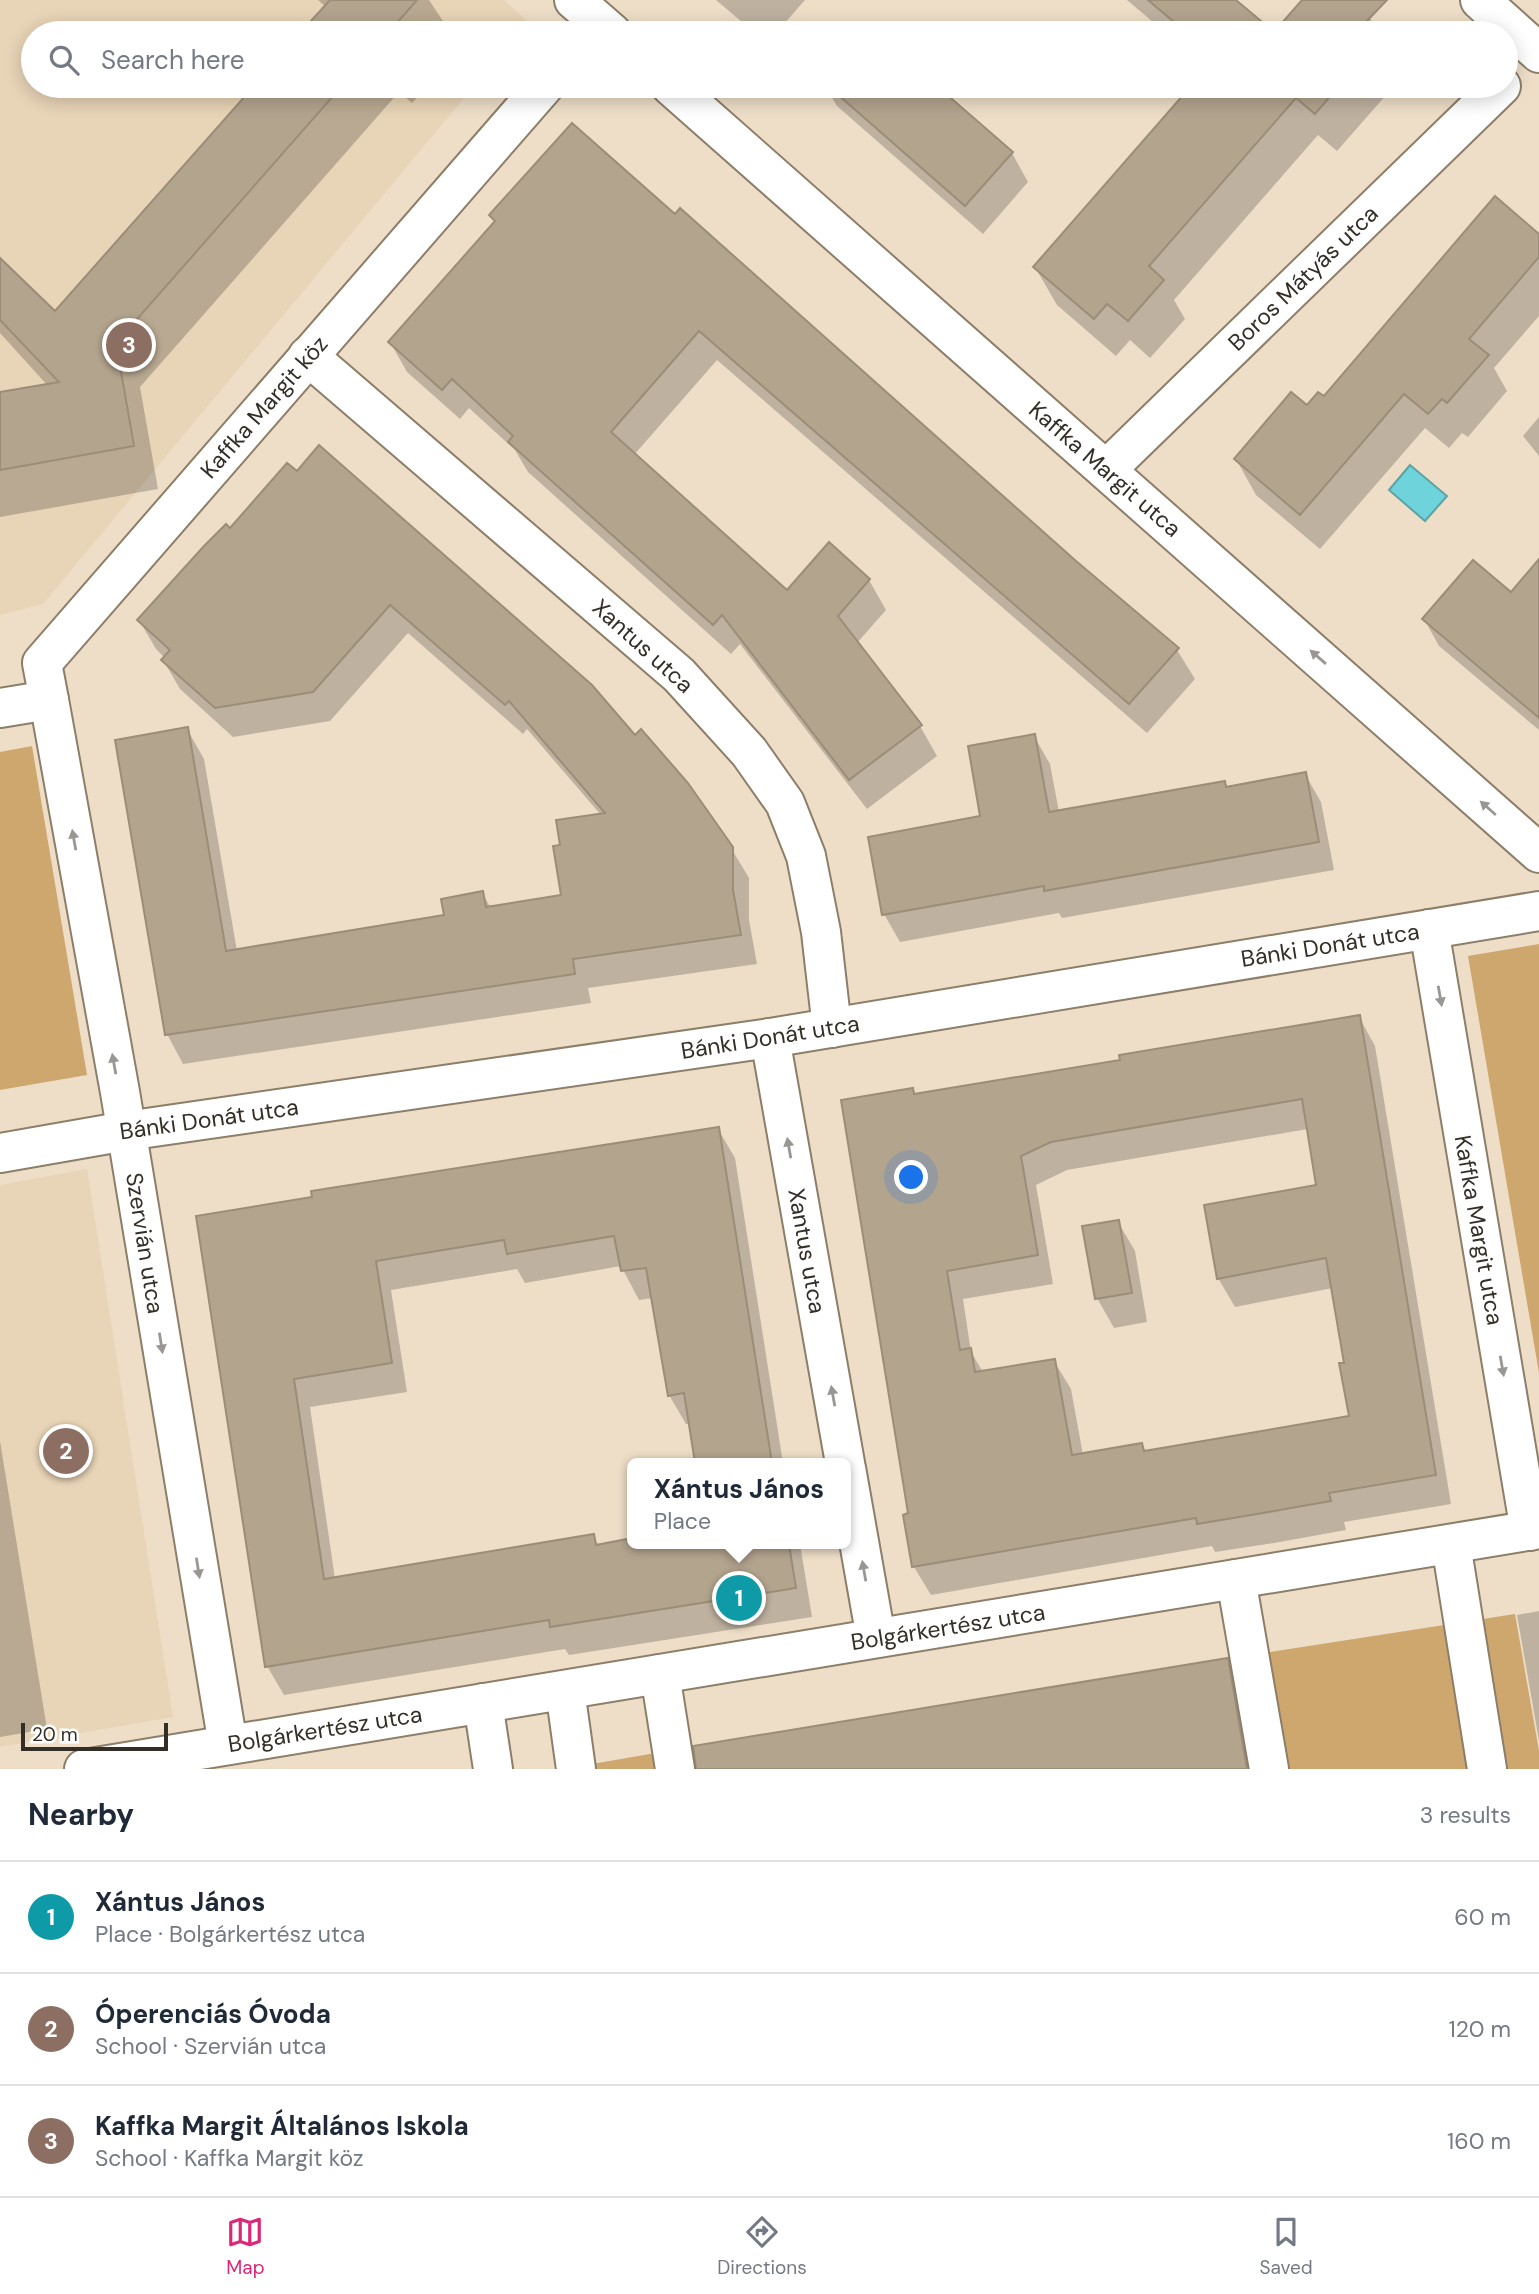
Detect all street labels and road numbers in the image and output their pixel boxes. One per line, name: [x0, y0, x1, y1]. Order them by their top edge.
street label: Boros Mátyás utca: [1222, 199, 1384, 357]
street label: Kaffka Margit köz: [194, 329, 334, 485]
street label: Kaffka Margit utca: [1023, 395, 1187, 543]
street label: Xantus utca: [586, 593, 700, 699]
street label: Bánki Donát utca: [1239, 916, 1421, 974]
street label: Bánki Donát utca: [679, 1008, 861, 1066]
street label: Bánki Donát utca: [118, 1092, 300, 1146]
street label: Kaffka Margit utca: [1448, 1133, 1510, 1327]
street label: Szervián utca: [119, 1170, 171, 1316]
street label: Xantus utca: [781, 1186, 833, 1316]
street label: Bolgárkertész utca: [849, 1597, 1047, 1657]
street label: Bolgárkertész utca: [226, 1699, 424, 1759]

